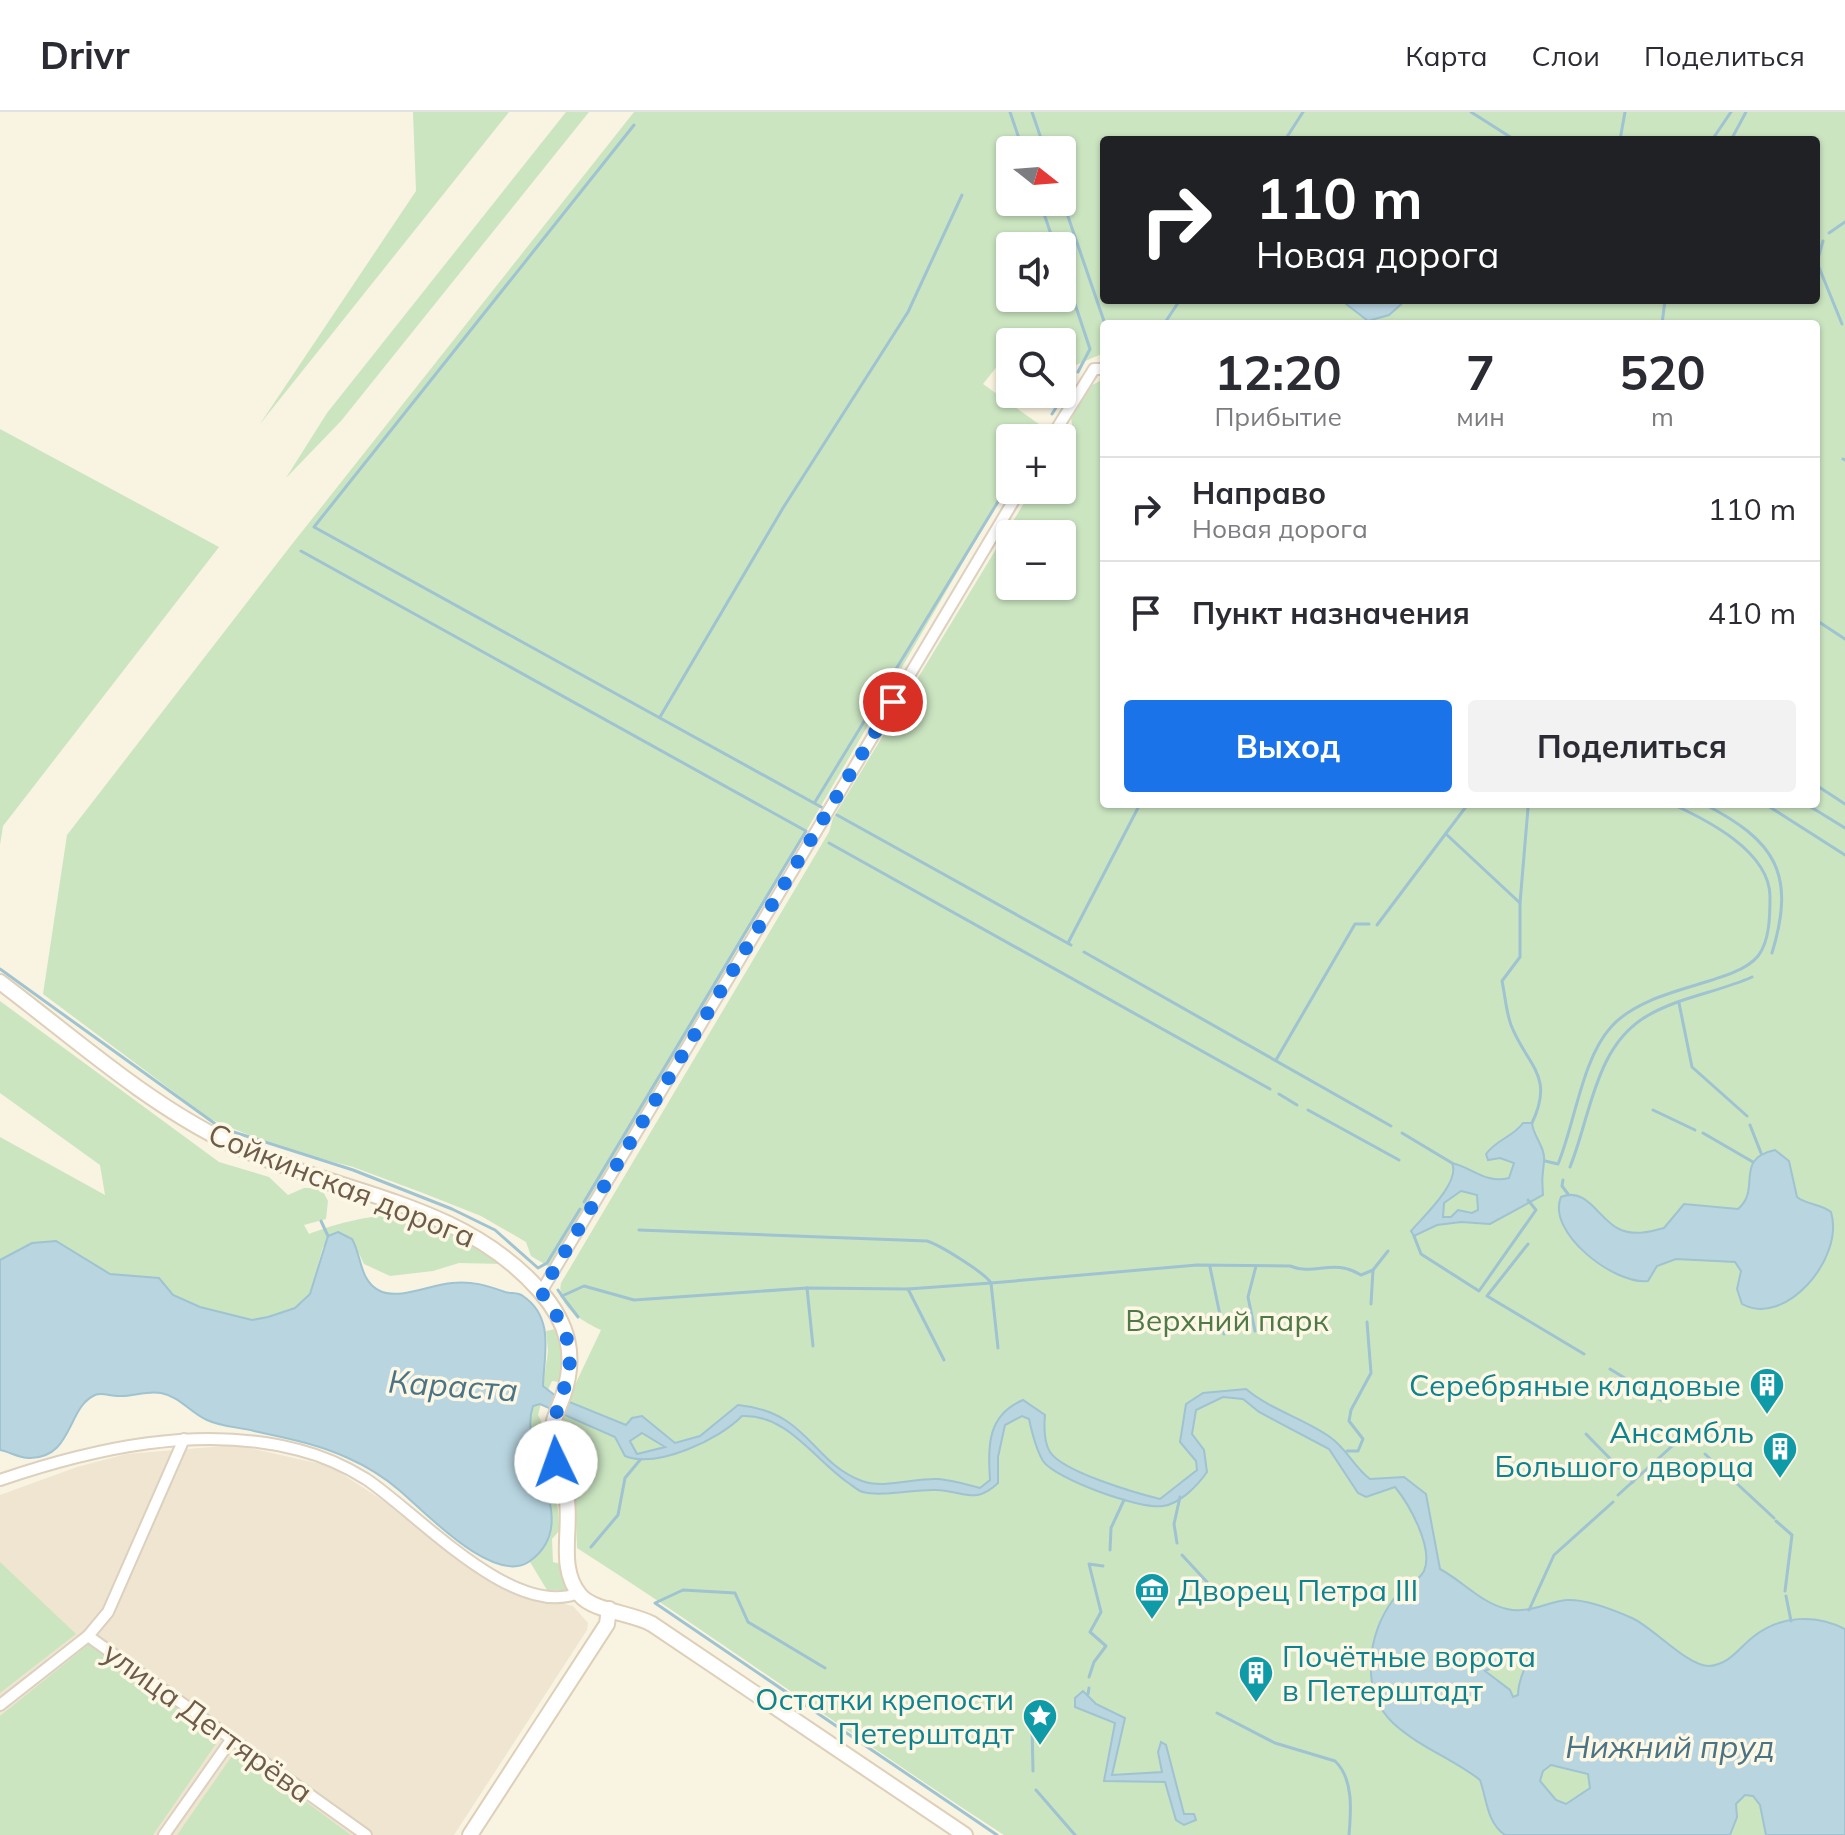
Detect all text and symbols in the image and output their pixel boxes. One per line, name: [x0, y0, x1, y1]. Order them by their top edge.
text: Drivr: [40, 31, 129, 79]
text: Карта: [1405, 38, 1488, 73]
text: Слои: [1532, 38, 1600, 73]
text: Поделиться: [1644, 38, 1805, 73]
north arrow: [996, 136, 1076, 216]
map controls: [996, 136, 1076, 600]
text: 110 m: [1256, 163, 1423, 233]
icon: right: [1124, 168, 1228, 272]
button: sound: [996, 232, 1076, 312]
text: Новая дорога: [1256, 232, 1499, 277]
button: search: [996, 328, 1076, 408]
text: 12:20: [1215, 342, 1342, 402]
text: 7: [1466, 342, 1495, 402]
text: 520: [1619, 342, 1706, 402]
text: Прибытие: [1214, 400, 1342, 433]
text: мин: [1456, 400, 1505, 433]
text: m: [1651, 400, 1674, 433]
button: +: [996, 424, 1076, 504]
text: Направо: [1192, 474, 1326, 512]
icon: right: [1124, 487, 1168, 531]
text: 110 m: [1708, 490, 1796, 528]
text: Новая дорога: [1192, 512, 1368, 545]
button: −: [996, 520, 1076, 600]
icon: arrive: [1124, 591, 1168, 635]
text: Пункт назначения: [1192, 594, 1470, 632]
text: 410 m: [1708, 594, 1796, 632]
pin: [859, 668, 927, 736]
icon: arrive: [871, 680, 915, 724]
button: Выход: [1124, 700, 1452, 792]
button: Поделиться: [1468, 700, 1796, 792]
street label: Сойкинская дорога: [203, 1114, 481, 1256]
park label: Верхний парк: [1125, 1301, 1330, 1339]
water label: Караста: [387, 1361, 519, 1409]
place label: Серебряные кладовые: [1409, 1366, 1741, 1404]
building icon: Серебряные кладовые: [1748, 1366, 1786, 1416]
place label: Ансамбль Большого дворца: [1495, 1413, 1754, 1485]
position arrow: [514, 1420, 598, 1504]
building icon: Ансамбль Большого дворца: [1761, 1430, 1799, 1480]
museum icon: Дворец Петра III: [1133, 1571, 1171, 1621]
place label: Дворец Петра III: [1178, 1571, 1418, 1609]
street label: улица Дегтярёва: [96, 1633, 320, 1811]
place label: Почётные ворота в Петерштадт: [1282, 1637, 1536, 1709]
building icon: Почётные ворота в Петерштадт: [1237, 1654, 1275, 1704]
place label: Остатки крепости Петерштадт: [755, 1680, 1014, 1752]
place icon: Остатки крепости Петерштадт: [1021, 1697, 1059, 1747]
water label: Нижний пруд: [1565, 1726, 1775, 1766]

